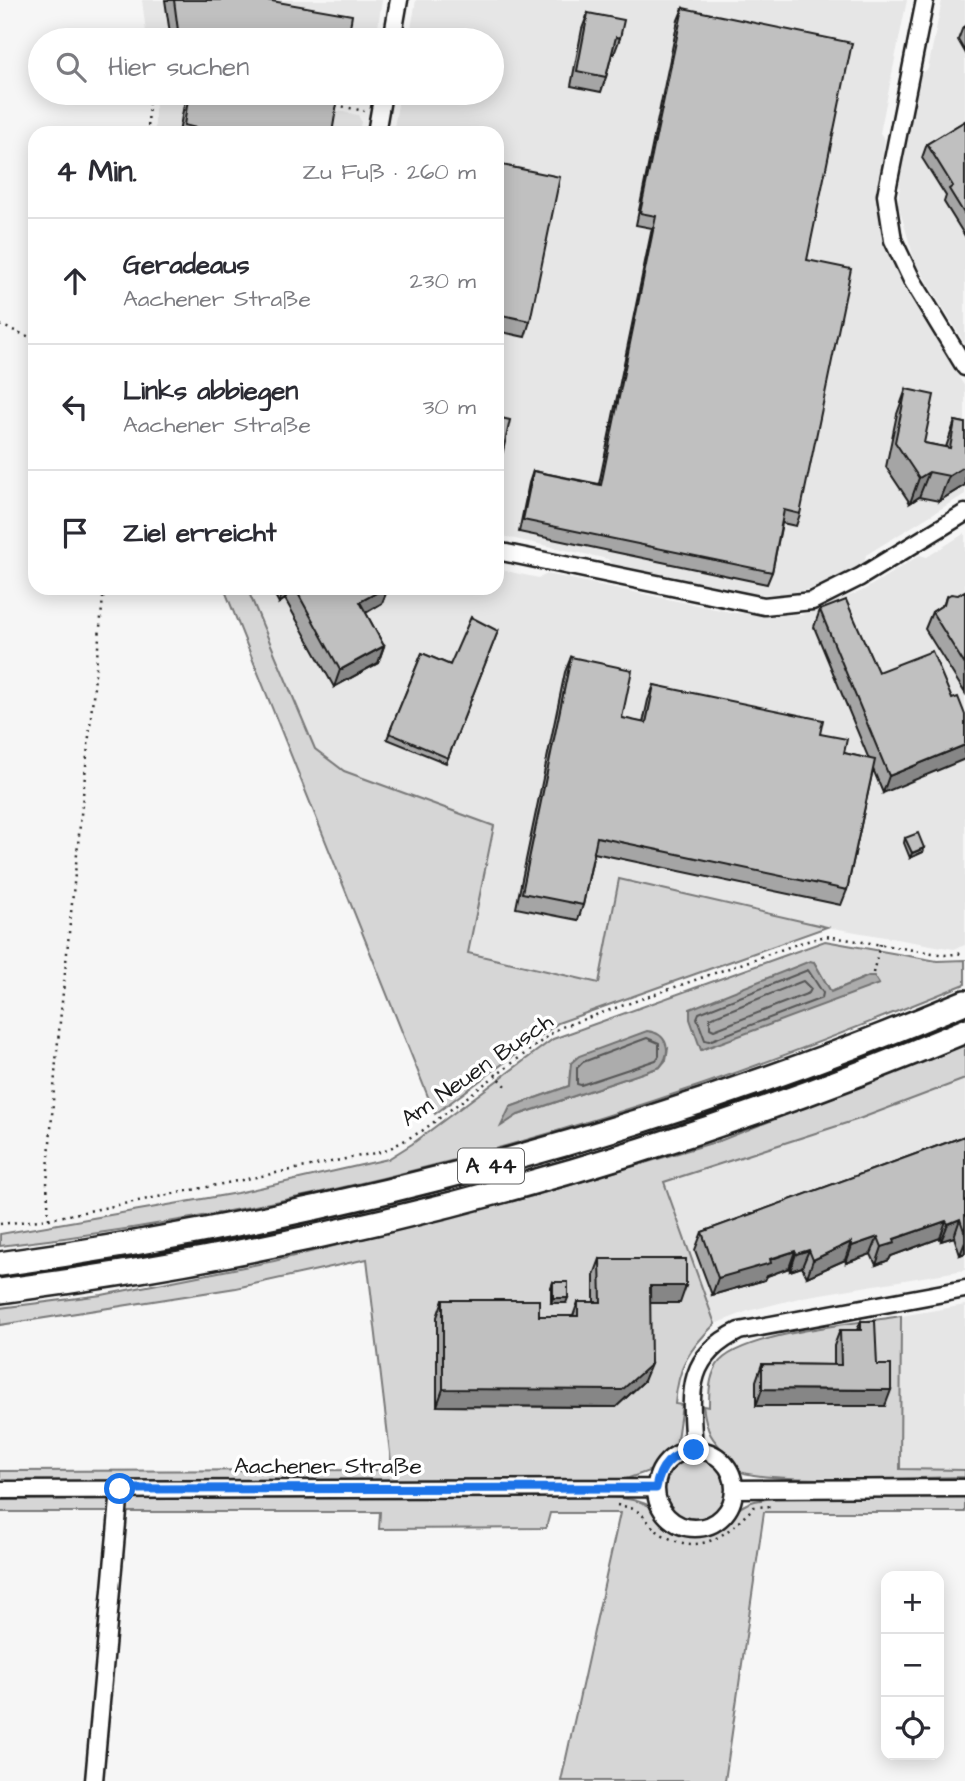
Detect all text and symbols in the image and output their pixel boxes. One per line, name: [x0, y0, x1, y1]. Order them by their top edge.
search box: [28, 28, 504, 105]
icon: search: [52, 48, 90, 86]
text: Hier suchen: [108, 49, 249, 85]
text: 4 Min.: [56, 151, 137, 193]
text: Zu Fuß · 260 m: [302, 156, 476, 188]
text: Geradeaus: [123, 247, 250, 283]
icon: ahead: [56, 262, 94, 300]
text: 230 m: [410, 265, 476, 297]
text: Aachener Straße: [123, 283, 311, 315]
text: Links abbiegen: [123, 373, 298, 409]
icon: left: [56, 388, 94, 426]
text: 30 m: [423, 391, 476, 423]
text: Aachener Straße: [123, 409, 311, 441]
icon: arrive: [56, 514, 94, 552]
text: Ziel erreicht: [123, 515, 277, 551]
street label: Am Neuen Busch: [394, 1005, 560, 1134]
road number: A 44: [458, 1148, 524, 1184]
route end: [678, 1434, 709, 1465]
street label: Aachener Straße: [234, 1450, 422, 1482]
route start: [104, 1473, 135, 1504]
map controls: [881, 1571, 944, 1760]
button: +: [881, 1571, 944, 1634]
button: −: [881, 1634, 944, 1697]
button: locate: [881, 1697, 944, 1760]

